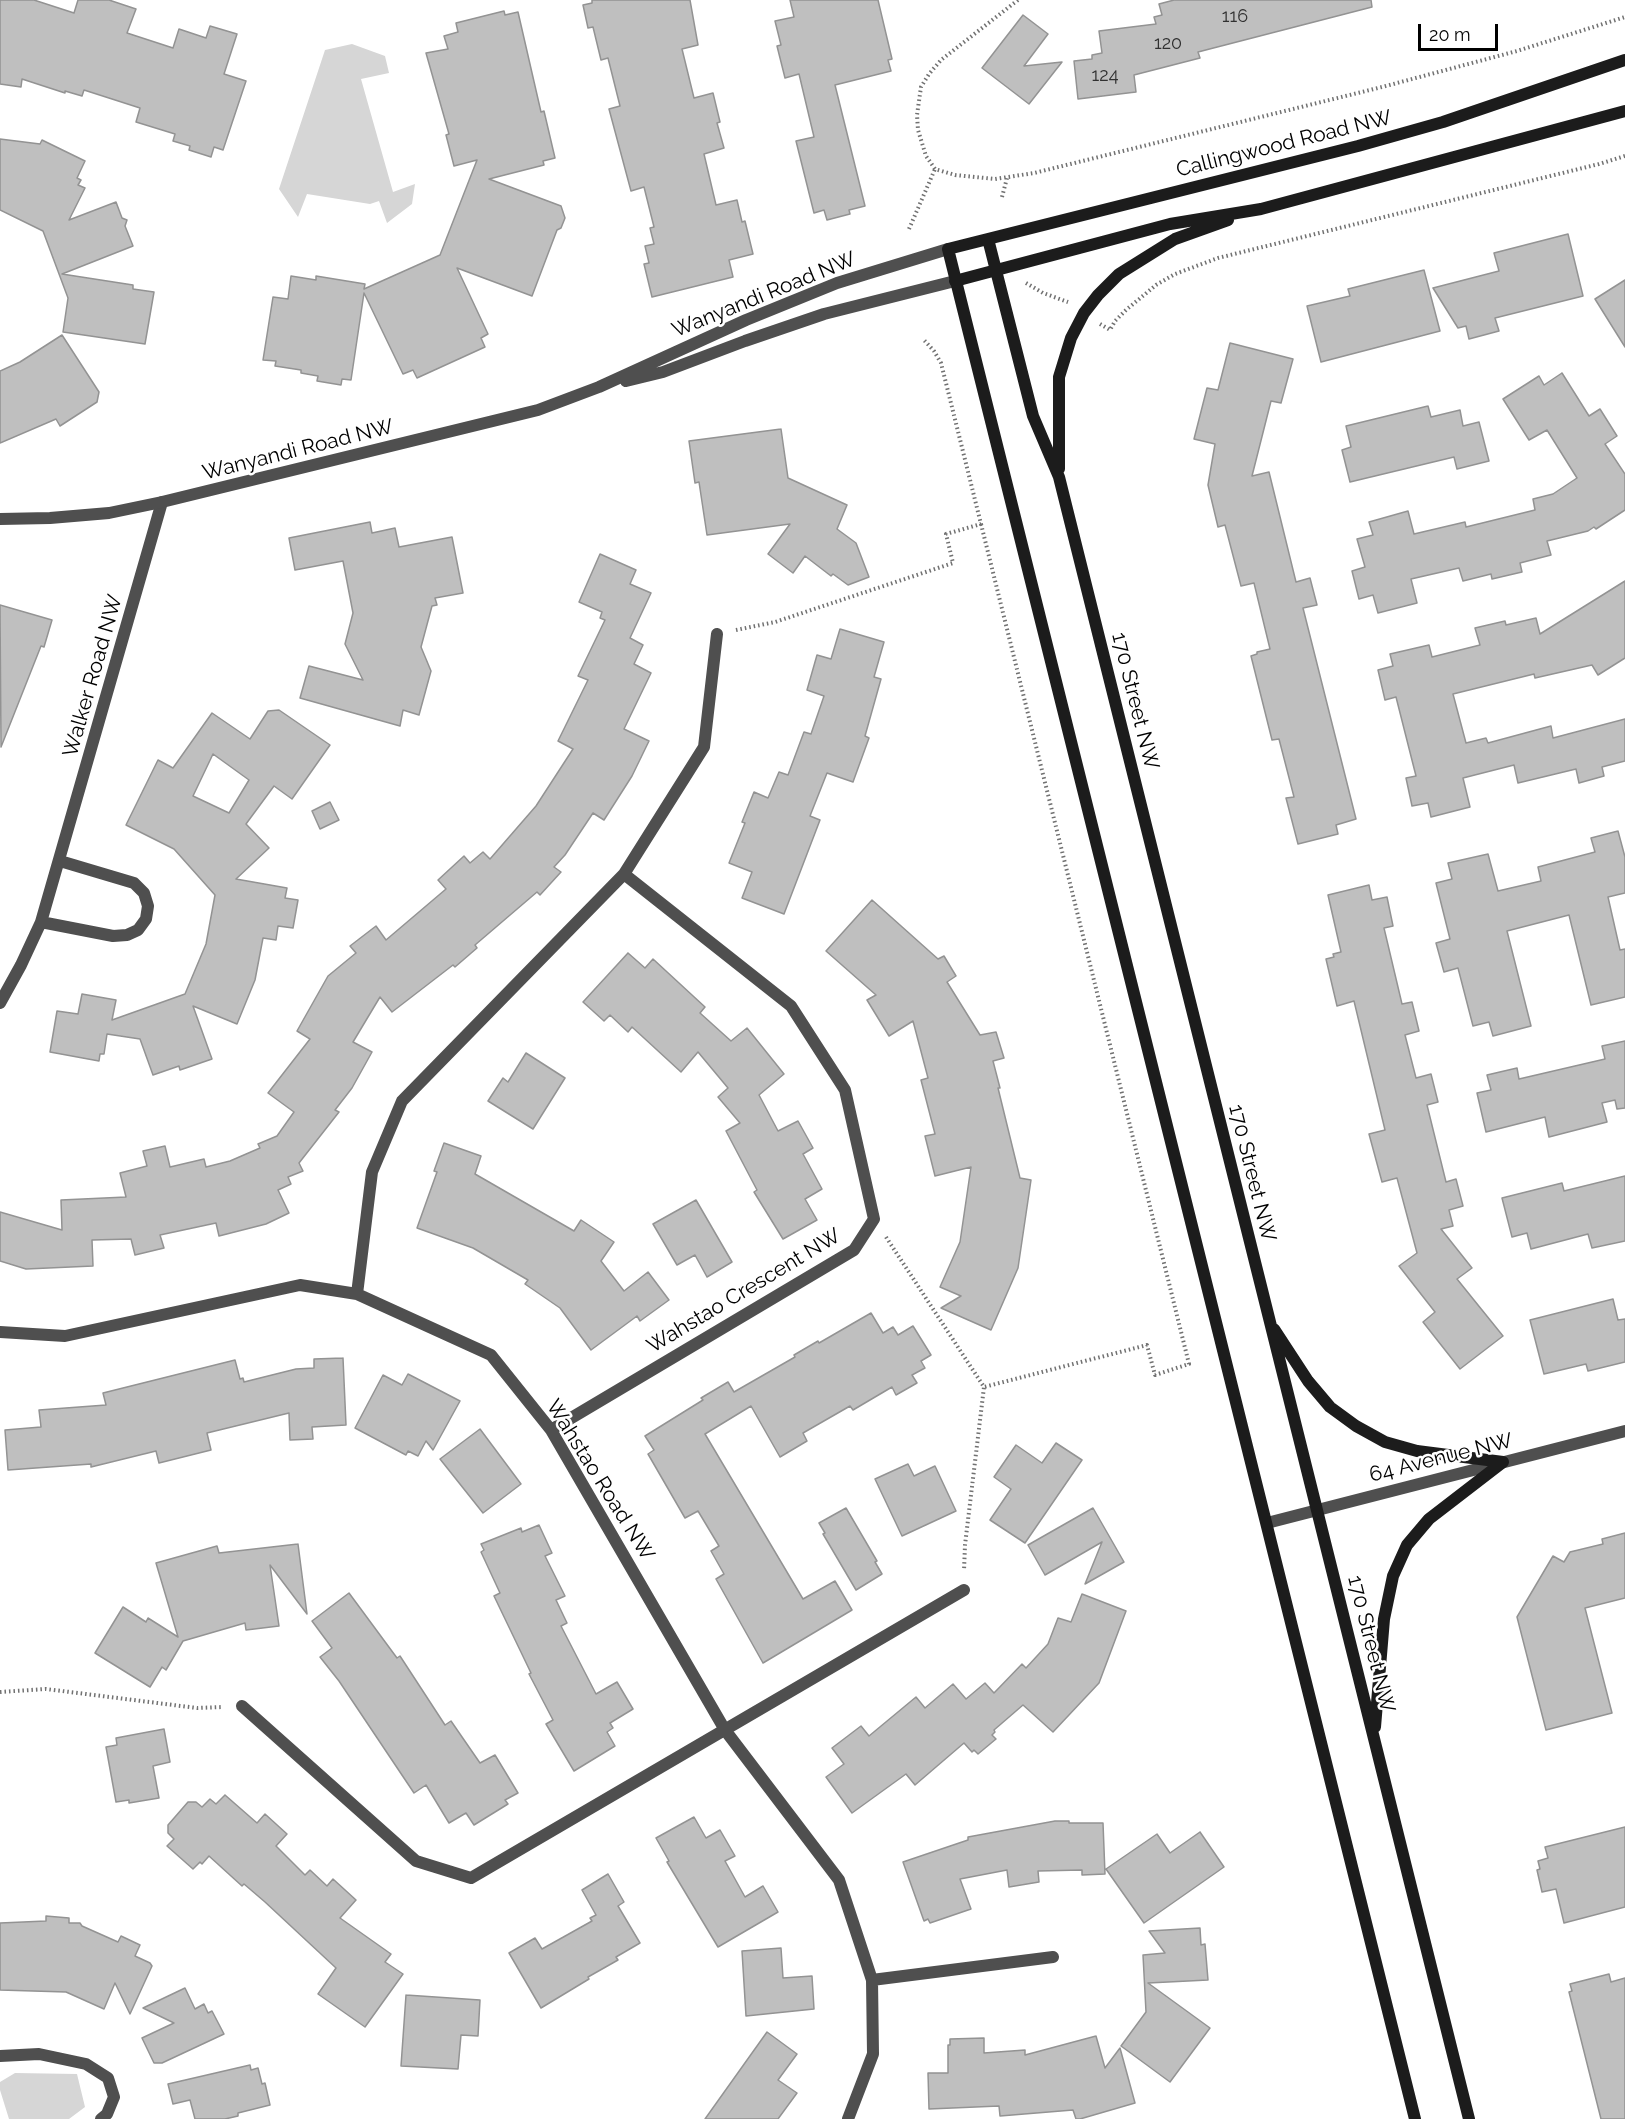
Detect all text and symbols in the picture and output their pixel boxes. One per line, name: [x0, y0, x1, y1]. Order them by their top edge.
house number: 116: [1222, 6, 1248, 28]
scale bar: [1421, 12, 1500, 50]
text: 20 m: [1429, 24, 1471, 45]
house number: 120: [1154, 33, 1182, 55]
house number: 124: [1092, 65, 1118, 87]
street label: Callingwood Road NW: [1174, 105, 1394, 183]
street label: Wanyandi Road NW: [668, 247, 860, 343]
street label: Wanyandi Road NW: [200, 414, 396, 486]
street label: Walker Road NW: [58, 592, 128, 760]
street label: 170 Street NW: [1106, 630, 1164, 772]
street label: 170 Street NW: [1223, 1102, 1281, 1244]
street label: Wahstao Crescent NW: [643, 1223, 845, 1359]
street label: Wahstao Road NW: [540, 1395, 660, 1565]
street label: 64 Avenue NW: [1367, 1428, 1515, 1488]
street label: 170 Street NW: [1342, 1573, 1400, 1715]

